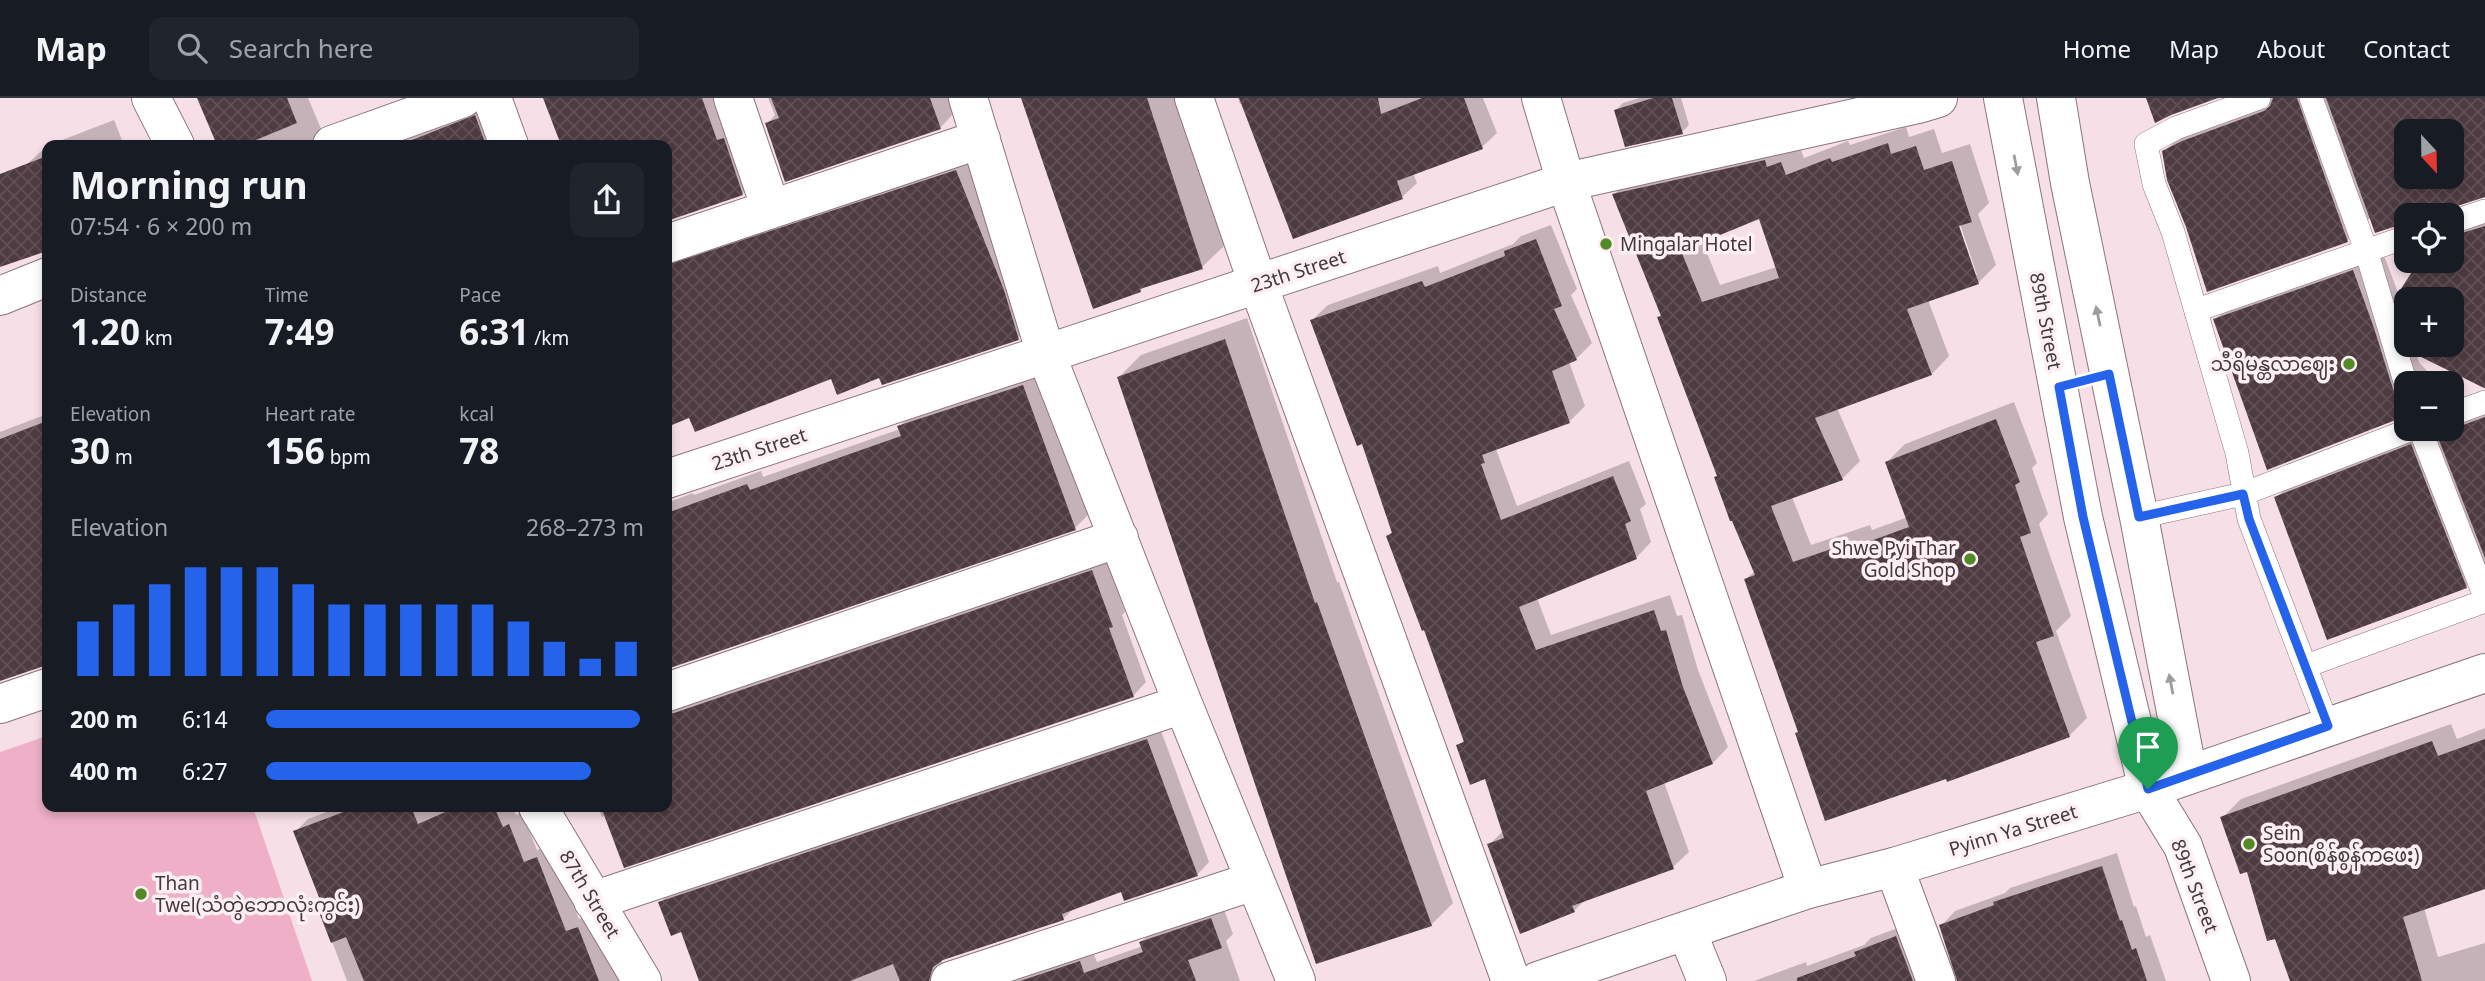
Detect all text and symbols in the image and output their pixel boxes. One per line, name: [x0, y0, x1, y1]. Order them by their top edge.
search box: [149, 17, 639, 80]
text: Map: [35, 26, 107, 71]
icon: search: [173, 29, 211, 67]
text: Search here: [229, 30, 373, 66]
text: Home: [2063, 32, 2131, 65]
text: Map: [2169, 32, 2219, 65]
text: About: [2257, 32, 2325, 65]
text: Contact: [2363, 32, 2450, 65]
north arrow: [2394, 119, 2464, 189]
map controls: [2394, 119, 2464, 441]
one-way arrow: [2011, 154, 2022, 176]
text: Morning run: [70, 158, 308, 210]
button: share: [570, 163, 644, 237]
button: locate: [2394, 203, 2464, 273]
text: 07:54 · 6 × 200 m: [70, 210, 252, 242]
place label: Mingalar Hotel: [1620, 231, 1753, 257]
marker: Mingalar Hotel: [1598, 236, 1614, 252]
street label: 23th Street: [1247, 243, 1349, 299]
street label: 89th Street: [2024, 270, 2068, 372]
text: Distance: [70, 282, 147, 308]
text: Time: [265, 282, 309, 308]
text: Pace: [459, 282, 501, 308]
button: +: [2394, 287, 2464, 357]
one-way arrow: [2092, 305, 2103, 327]
text: 1.20: [70, 308, 140, 355]
text: 7:49: [265, 308, 335, 355]
text: 6:31: [459, 308, 529, 355]
text: km: [140, 325, 173, 351]
text: /km: [529, 325, 569, 351]
place label: သီရိမန္တလာဈေး: [2211, 350, 2335, 380]
marker: သီရိမန္တလာဈေး: [2341, 356, 2357, 372]
button: −: [2394, 371, 2464, 441]
text: Elevation: [70, 401, 151, 427]
text: Heart rate: [265, 401, 355, 427]
text: kcal: [459, 401, 494, 427]
street label: 23th Street: [708, 421, 810, 477]
text: 30: [70, 427, 110, 474]
text: 156: [265, 427, 325, 474]
text: 78: [459, 427, 499, 474]
text: m: [110, 444, 133, 470]
text: bpm: [325, 444, 371, 470]
text: Elevation: [70, 511, 168, 543]
text: 268–273 m: [526, 511, 644, 543]
place label: Shwe Pyi Thar Gold Shop: [1831, 535, 1956, 583]
marker: Shwe Pyi Thar Gold Shop: [1962, 551, 1978, 567]
one-way arrow: [2165, 673, 2176, 695]
text: 200 m: [70, 703, 138, 735]
text: 6:14: [182, 703, 228, 735]
pin: [2118, 717, 2178, 789]
icon: arrive: [2129, 728, 2167, 766]
text: 400 m: [70, 755, 138, 787]
text: 6:27: [182, 755, 228, 787]
street label: Pyinn Ya Street: [1946, 798, 2081, 862]
place label: Sein Soon(စိန်စွန်ကဖေး): [2263, 820, 2419, 871]
street label: 89th Street: [2165, 835, 2225, 937]
marker: Sein Soon(စိန်စွန်ကဖေး): [2241, 836, 2257, 852]
street label: 87th Street: [554, 845, 627, 943]
place label: Than Twel(သံတွဲဘောလုံးကွင်း): [155, 870, 360, 922]
marker: Than Twel(သံတွဲဘောလုံးကွင်း): [133, 886, 149, 902]

